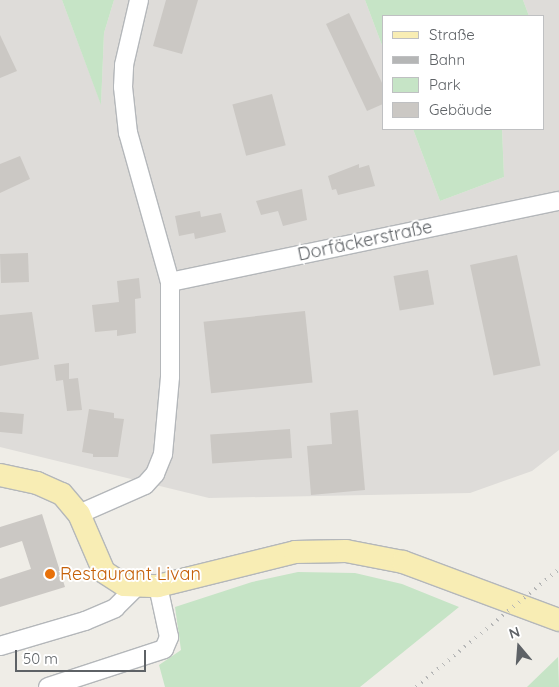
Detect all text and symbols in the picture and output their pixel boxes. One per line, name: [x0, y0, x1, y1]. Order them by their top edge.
legend: [382, 15, 544, 130]
text: Straße: [429, 25, 475, 44]
text: Bahn: [429, 50, 465, 69]
text: Park: [429, 75, 461, 94]
text: Gebäude: [429, 100, 492, 119]
street label: Dorfäckerstraße: [296, 216, 434, 266]
place label: Restaurant Livan: [60, 563, 201, 585]
marker: Restaurant Livan: [44, 568, 56, 580]
north arrow: [494, 622, 544, 672]
text: N: [507, 623, 522, 643]
scale bar: [18, 640, 149, 672]
text: 50 m: [23, 649, 58, 668]

